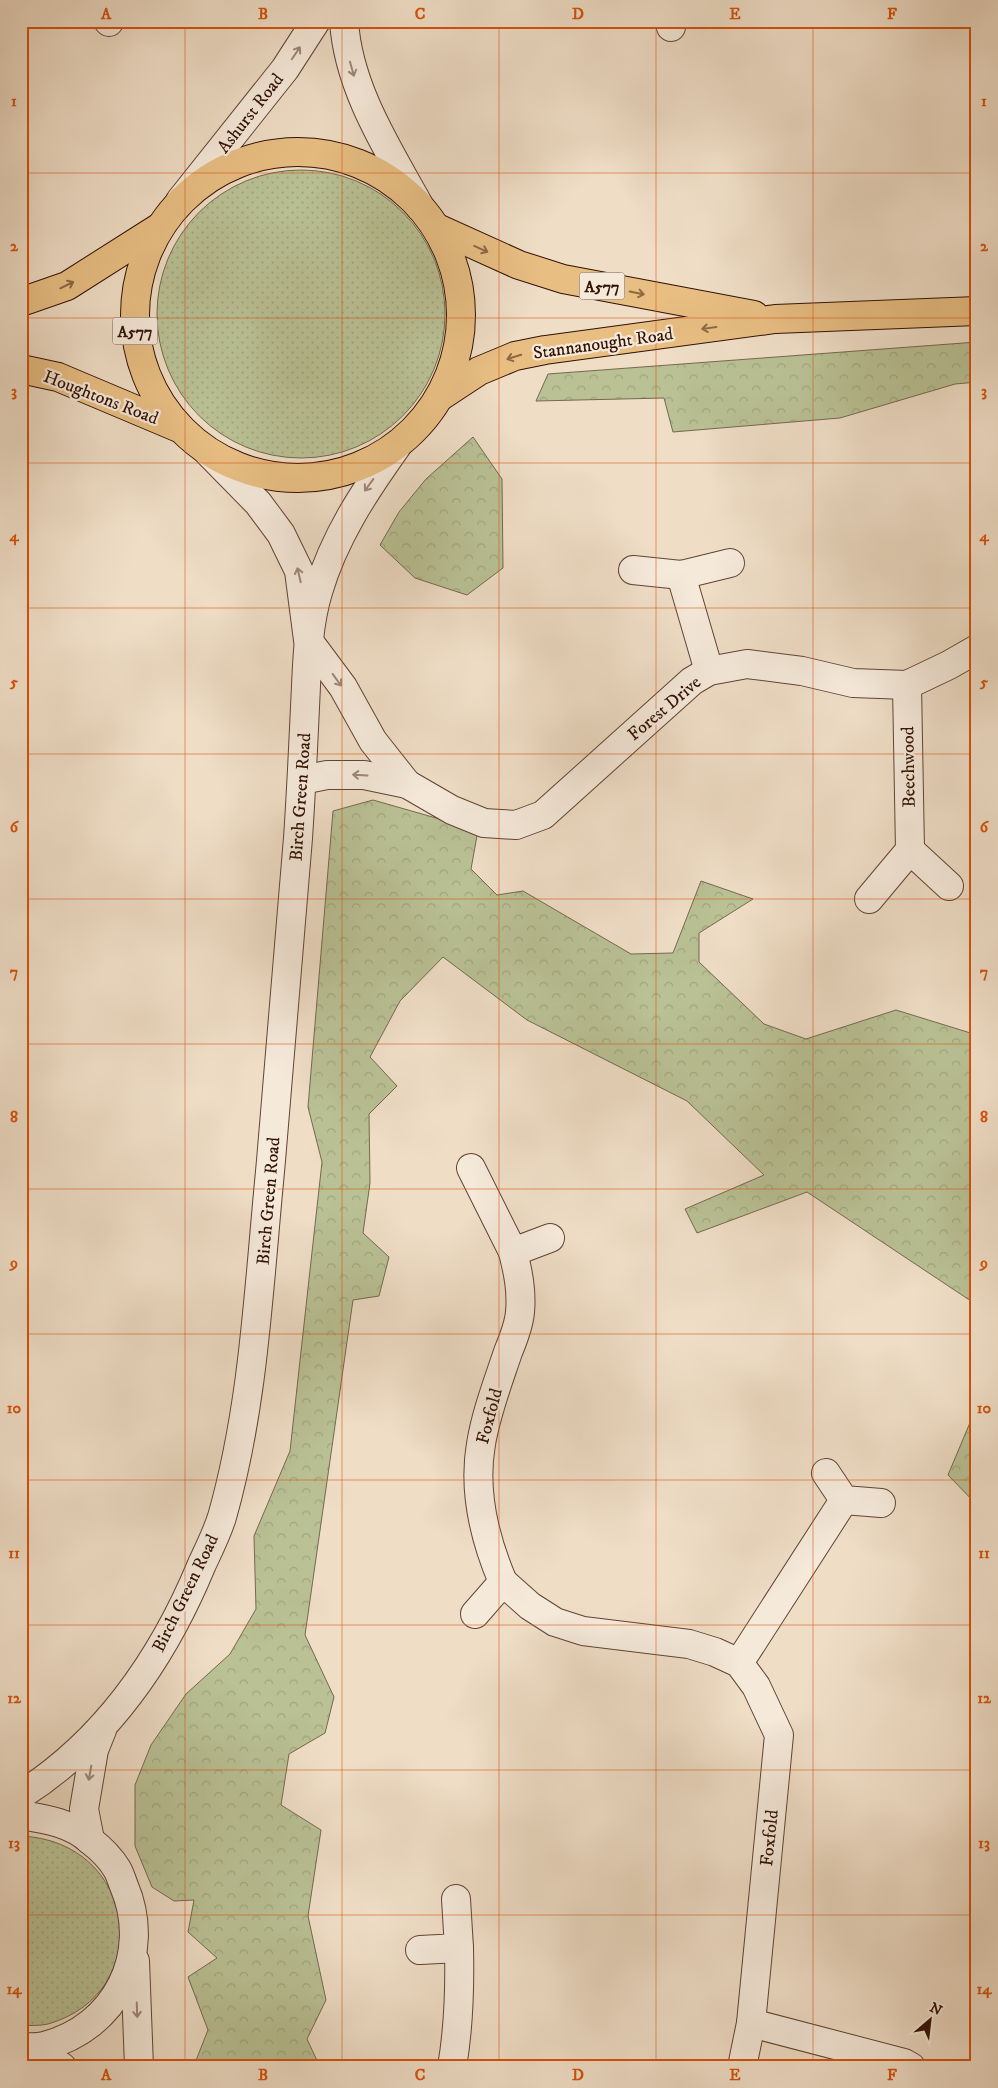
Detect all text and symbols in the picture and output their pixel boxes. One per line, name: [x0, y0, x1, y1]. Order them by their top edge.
text: A: [100, 4, 112, 24]
text: B: [258, 4, 268, 24]
text: C: [415, 4, 425, 24]
text: D: [572, 4, 584, 24]
text: E: [729, 4, 741, 24]
text: F: [887, 4, 897, 24]
one-way arrow: [291, 46, 301, 60]
one-way arrow: [348, 61, 358, 77]
street label: Ashurst Road: [213, 69, 289, 158]
text: 1: [11, 91, 17, 111]
text: 1: [981, 91, 987, 111]
text: 2: [10, 236, 19, 256]
text: 2: [980, 236, 989, 256]
one-way arrow: [473, 244, 488, 254]
road number: A577: [580, 272, 624, 300]
one-way arrow: [59, 280, 74, 290]
one-way arrow: [628, 289, 644, 298]
road number: A577: [112, 318, 158, 344]
street label: Stannanought Road: [532, 323, 675, 365]
one-way arrow: [701, 323, 717, 333]
one-way arrow: [506, 353, 522, 363]
street label: Houghtons Road: [40, 366, 161, 430]
text: 3: [11, 381, 17, 401]
text: 3: [981, 381, 987, 401]
one-way arrow: [364, 478, 374, 492]
text: 4: [8, 526, 19, 546]
text: 4: [978, 526, 989, 546]
one-way arrow: [294, 567, 303, 583]
text: 5: [9, 672, 18, 692]
street label: Forest Drive: [623, 672, 706, 746]
text: 5: [979, 672, 988, 692]
one-way arrow: [332, 673, 342, 687]
street label: Beechwood: [897, 726, 921, 808]
street label: Birch Green Road: [286, 732, 316, 862]
one-way arrow: [352, 771, 368, 780]
text: 6: [10, 817, 20, 837]
text: 6: [980, 817, 990, 837]
text: 7: [10, 962, 18, 982]
text: 7: [980, 962, 988, 982]
text: 8: [10, 1107, 18, 1127]
text: 8: [980, 1107, 988, 1127]
street label: Birch Green Road: [252, 1136, 286, 1266]
text: 9: [9, 1253, 18, 1273]
text: 9: [979, 1253, 988, 1273]
street label: Foxfold: [472, 1386, 508, 1447]
text: 10: [7, 1398, 22, 1418]
text: 10: [977, 1398, 992, 1418]
street label: Birch Green Road: [148, 1531, 224, 1656]
text: 11: [8, 1543, 20, 1563]
text: 11: [978, 1543, 990, 1563]
text: 12: [7, 1688, 22, 1708]
text: 12: [977, 1688, 992, 1708]
one-way arrow: [84, 1765, 94, 1781]
street label: Foxfold: [756, 1809, 784, 1867]
text: 13: [8, 1833, 20, 1853]
text: 13: [978, 1833, 990, 1853]
text: 14: [6, 1979, 22, 1999]
text: 14: [976, 1979, 992, 1999]
north arrow: [906, 1996, 956, 2046]
text: N: [926, 1999, 945, 2020]
one-way arrow: [132, 2002, 142, 2018]
text: A: [100, 2065, 112, 2085]
text: B: [258, 2065, 268, 2085]
text: C: [415, 2065, 425, 2085]
text: D: [572, 2065, 584, 2085]
text: E: [729, 2065, 741, 2085]
text: F: [887, 2065, 897, 2085]

